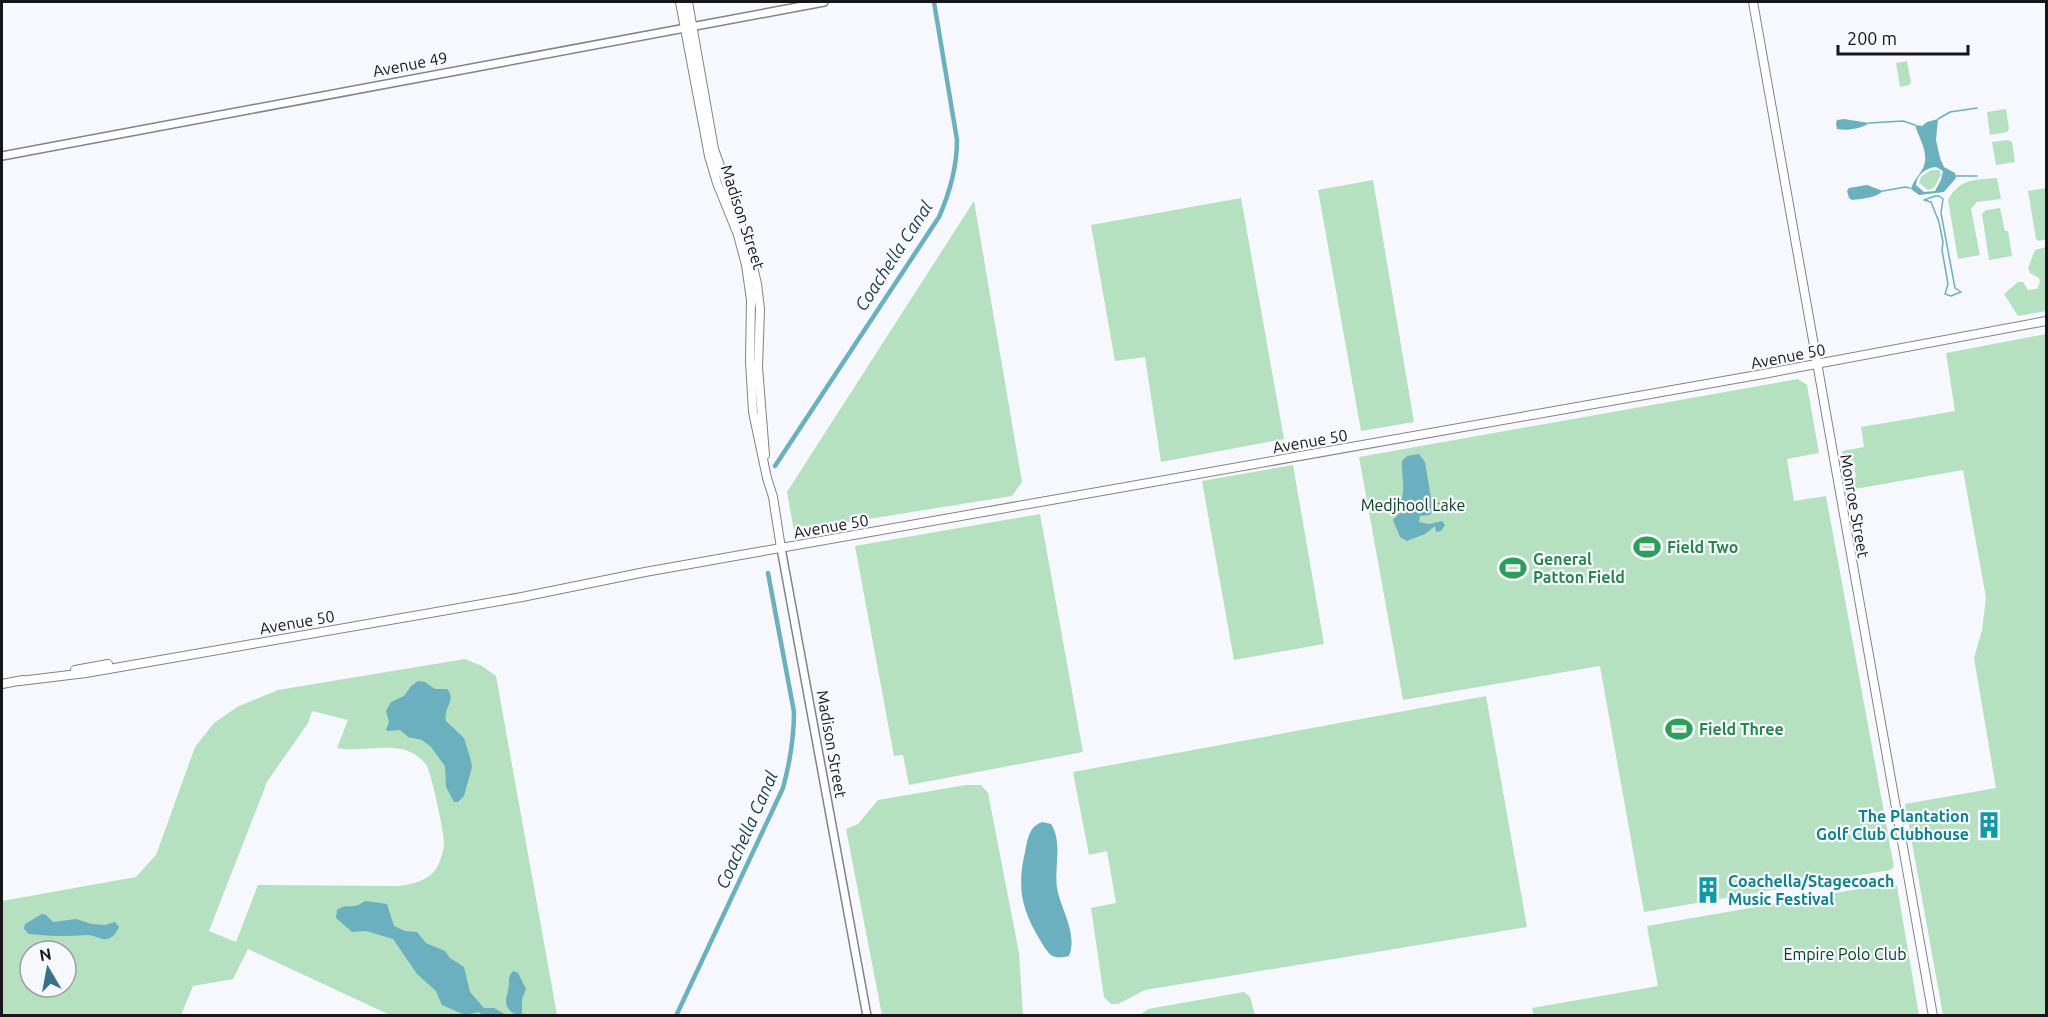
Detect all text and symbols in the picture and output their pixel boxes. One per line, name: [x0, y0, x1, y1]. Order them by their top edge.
scale bar: [1838, 18, 1968, 56]
text: 200 m: [1847, 28, 1897, 48]
street label: Avenue 49: [371, 48, 449, 80]
street label: Madison Street: [718, 162, 769, 272]
water label: Coachella Canal: [850, 197, 936, 314]
street label: Avenue 50: [1749, 340, 1827, 372]
street label: Avenue 50: [1271, 426, 1349, 456]
street label: Monroe Street: [1837, 453, 1873, 560]
park label: Medjhool Lake: [1361, 496, 1465, 514]
street label: Avenue 50: [792, 511, 870, 541]
sports icon: Field Two: [1632, 532, 1662, 562]
place label: Field Two: [1667, 538, 1738, 556]
place label: General Patton Field: [1533, 550, 1625, 586]
sports icon: General Patton Field: [1498, 553, 1528, 583]
street label: Avenue 50: [258, 607, 336, 637]
street label: Madison Street: [814, 689, 850, 800]
sports icon: Field Three: [1664, 714, 1694, 744]
place label: Field Three: [1699, 720, 1784, 738]
water label: Coachella Canal: [711, 768, 781, 892]
place label: The Plantation Golf Club Clubhouse: [1816, 807, 1969, 843]
building icon: The Plantation Golf Club Clubhouse: [1974, 810, 2004, 840]
place label: Coachella/Stagecoach Music Festival: [1728, 872, 1894, 908]
building icon: Coachella/Stagecoach Music Festival: [1693, 875, 1723, 905]
north arrow: [18, 939, 78, 999]
text: N: [38, 944, 53, 964]
park label: Empire Polo Club: [1783, 945, 1907, 963]

